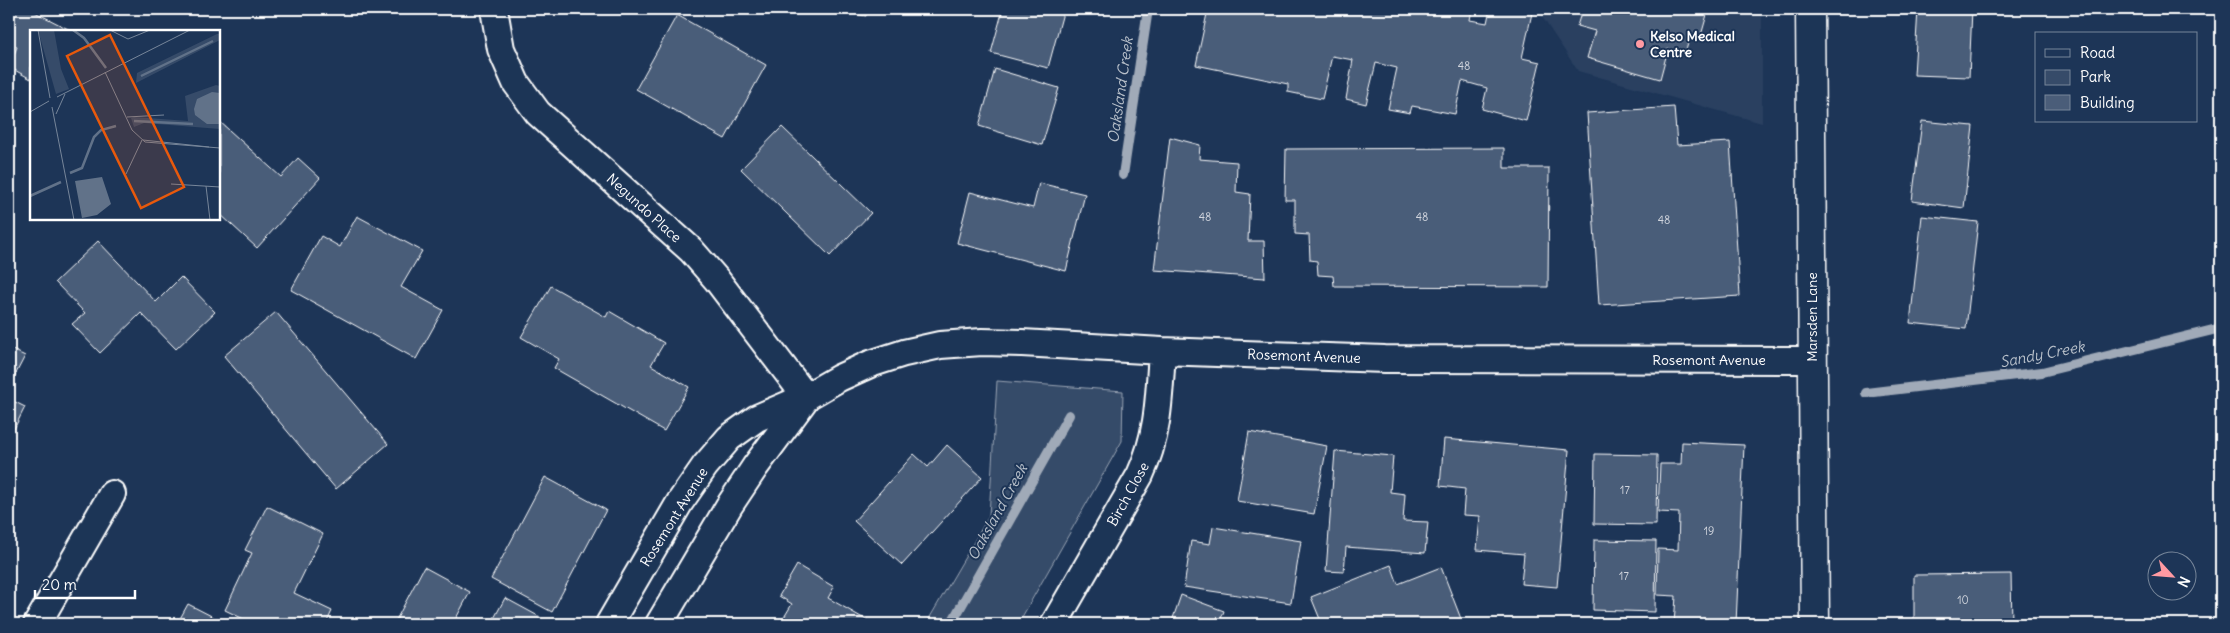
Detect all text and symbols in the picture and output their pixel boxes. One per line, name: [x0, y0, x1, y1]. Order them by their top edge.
place label: Kelso Medical Centre: [1650, 27, 1735, 61]
inset map: [30, 30, 220, 220]
legend: [2035, 32, 2198, 122]
water label: Oaksland Creek: [1103, 34, 1137, 144]
marker: Kelso Medical Centre: [1634, 38, 1646, 50]
text: Road: [2080, 43, 2115, 62]
house number: 48: [1458, 59, 1470, 73]
text: Park: [2080, 67, 2111, 86]
text: Building: [2080, 93, 2135, 112]
street label: Negundo Place: [603, 170, 685, 246]
house number: 48: [1199, 210, 1211, 224]
house number: 48: [1416, 210, 1428, 224]
house number: 48: [1658, 213, 1670, 227]
street label: Marsden Lane: [1803, 272, 1821, 362]
water label: Sandy Creek: [1998, 336, 2087, 372]
street label: Rosemont Avenue: [1247, 345, 1361, 367]
street label: Rosemont Avenue: [1652, 351, 1766, 369]
water label: Oaksland Creek: [963, 459, 1032, 563]
street label: Birch Close: [1103, 459, 1153, 529]
street label: Rosemont Avenue: [636, 464, 712, 570]
house number: 17: [1620, 483, 1630, 497]
house number: 19: [1704, 524, 1714, 538]
north arrow: [2148, 550, 2198, 600]
scale bar: [35, 568, 135, 600]
house number: 17: [1619, 569, 1629, 583]
text: N: [2173, 573, 2194, 590]
text: 20 m: [42, 575, 77, 594]
house number: 10: [1957, 593, 1969, 607]

